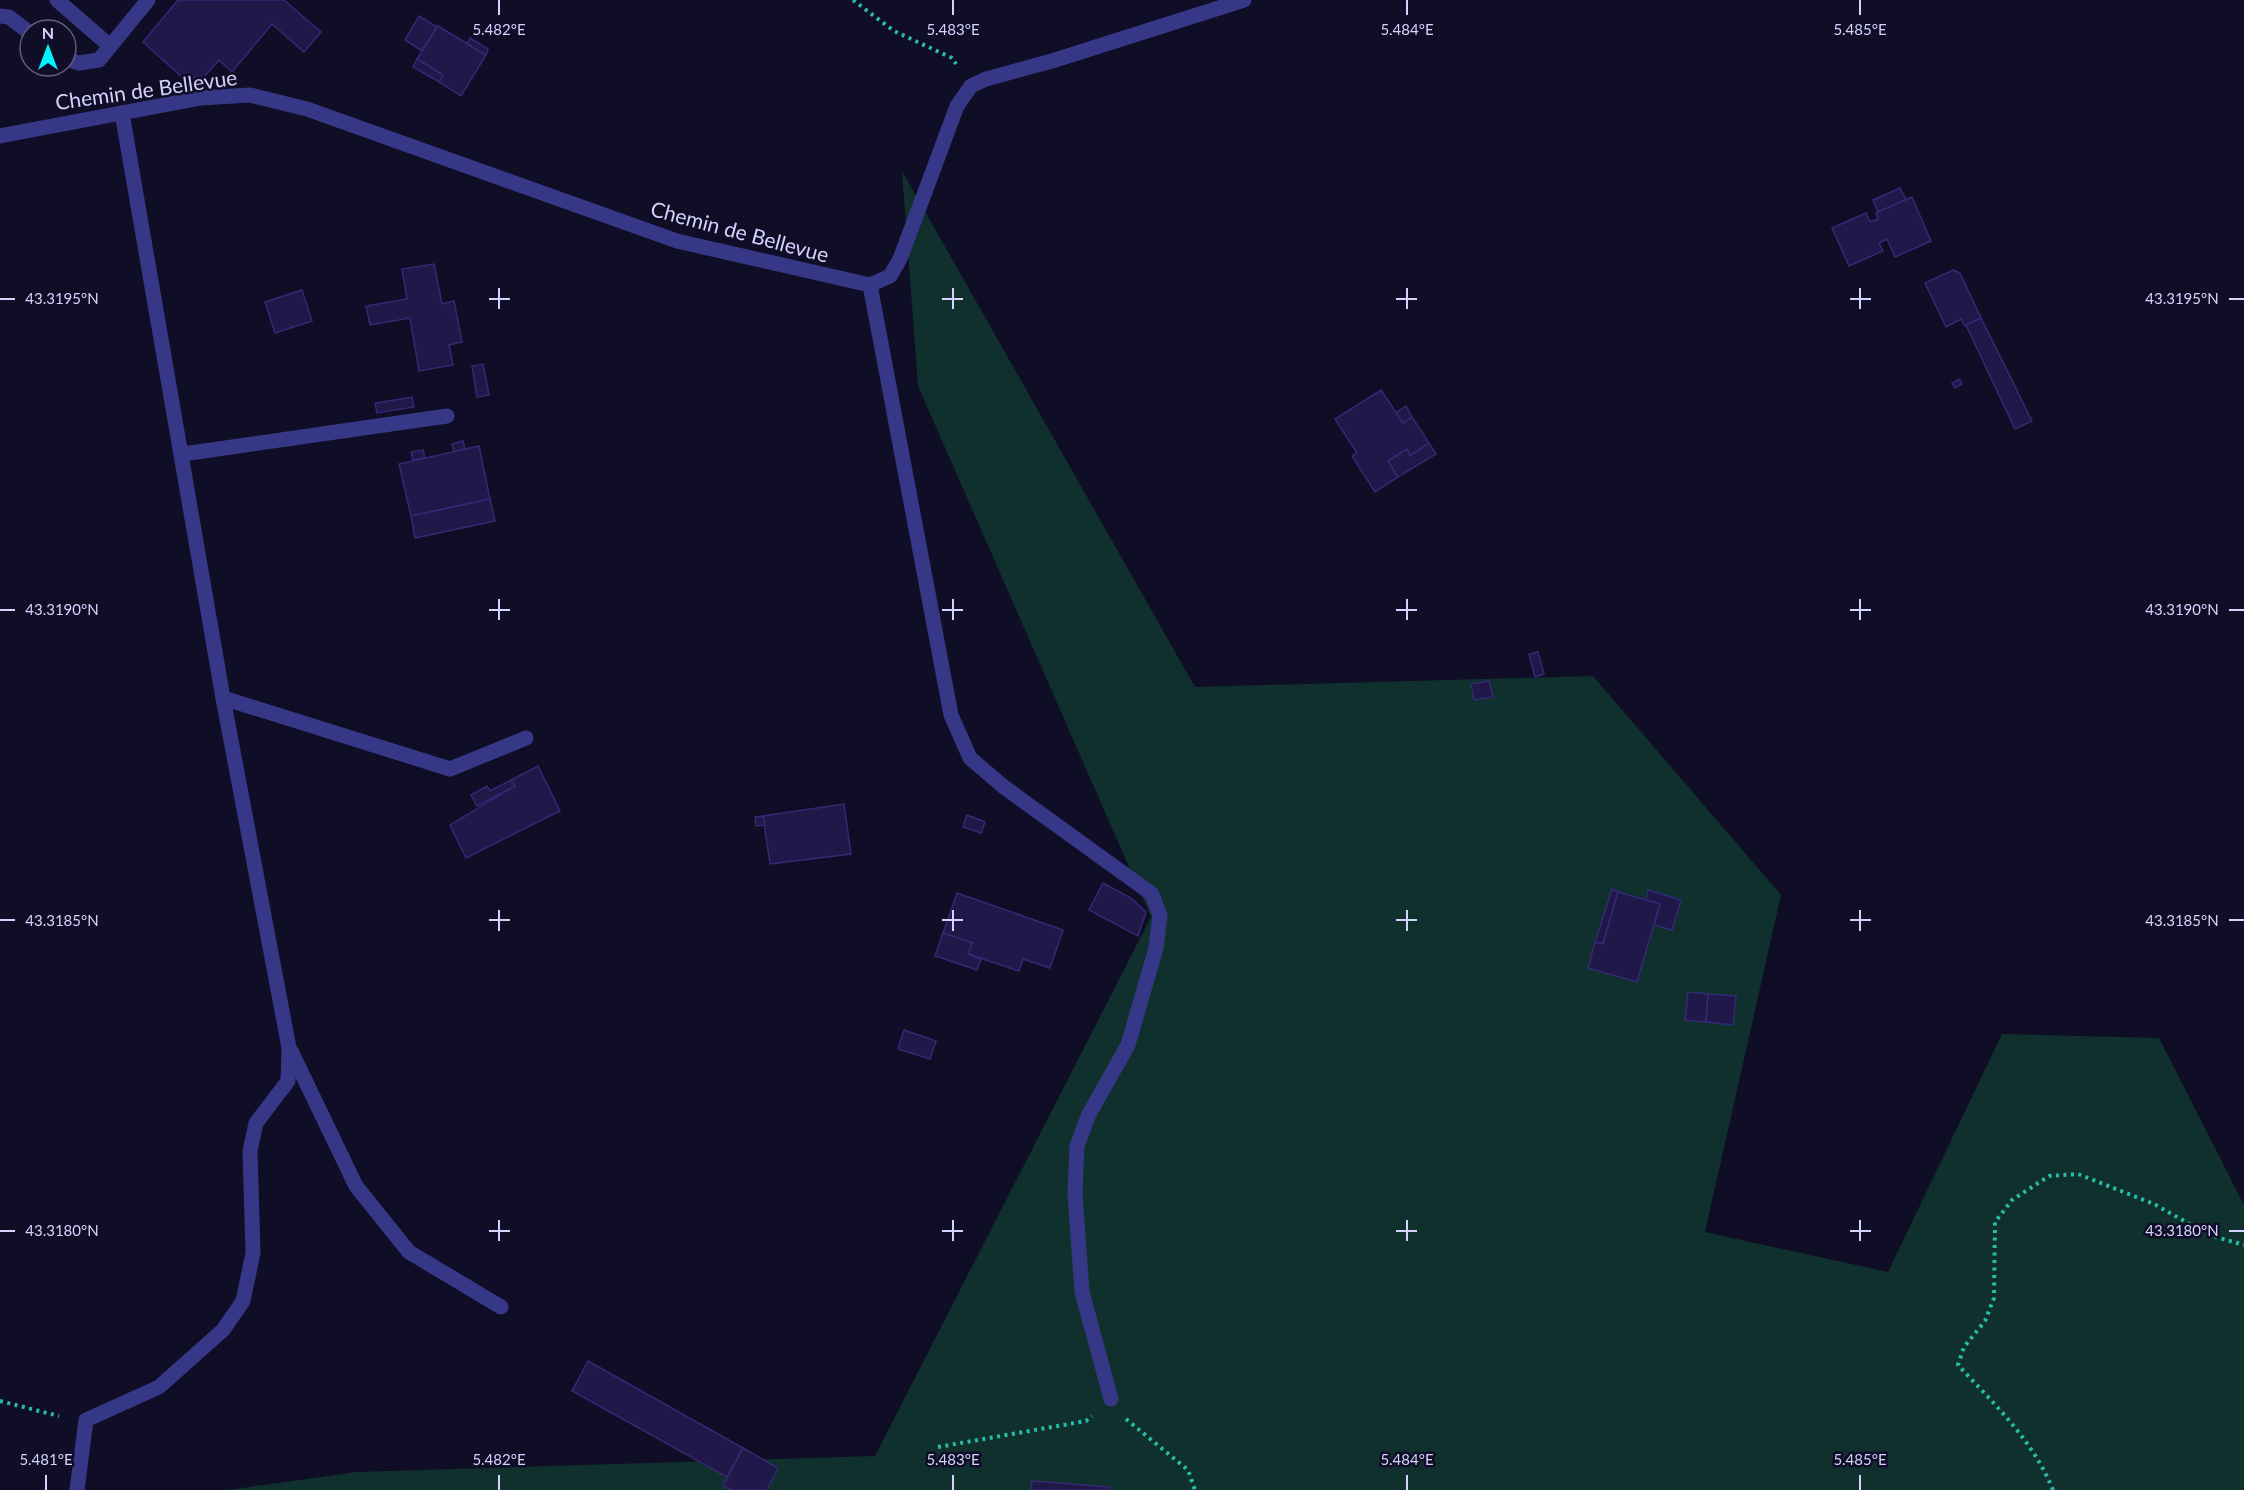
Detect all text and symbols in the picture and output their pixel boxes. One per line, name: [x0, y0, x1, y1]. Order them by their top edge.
north arrow: [18, 18, 78, 78]
text: 5.482°E: [472, 20, 526, 38]
text: 5.483°E: [926, 20, 980, 38]
text: 5.484°E: [1380, 20, 1434, 38]
text: 5.485°E: [1833, 20, 1887, 38]
text: N: [42, 23, 54, 42]
street label: Chemin de Bellevue: [53, 64, 239, 114]
street label: Chemin de Bellevue: [648, 195, 832, 267]
text: 43.3195°N: [25, 289, 99, 307]
text: 43.3195°N: [2145, 289, 2219, 307]
text: 43.3190°N: [25, 600, 99, 618]
text: 43.3190°N: [2145, 600, 2219, 618]
text: 43.3185°N: [25, 911, 99, 929]
text: 43.3185°N: [2145, 911, 2219, 929]
text: 43.3180°N: [25, 1221, 99, 1239]
text: 43.3180°N: [2145, 1221, 2219, 1239]
text: 5.481°E: [19, 1450, 73, 1468]
text: 5.482°E: [472, 1450, 526, 1468]
text: 5.483°E: [926, 1450, 980, 1468]
text: 5.484°E: [1380, 1450, 1434, 1468]
text: 5.485°E: [1833, 1450, 1887, 1468]

